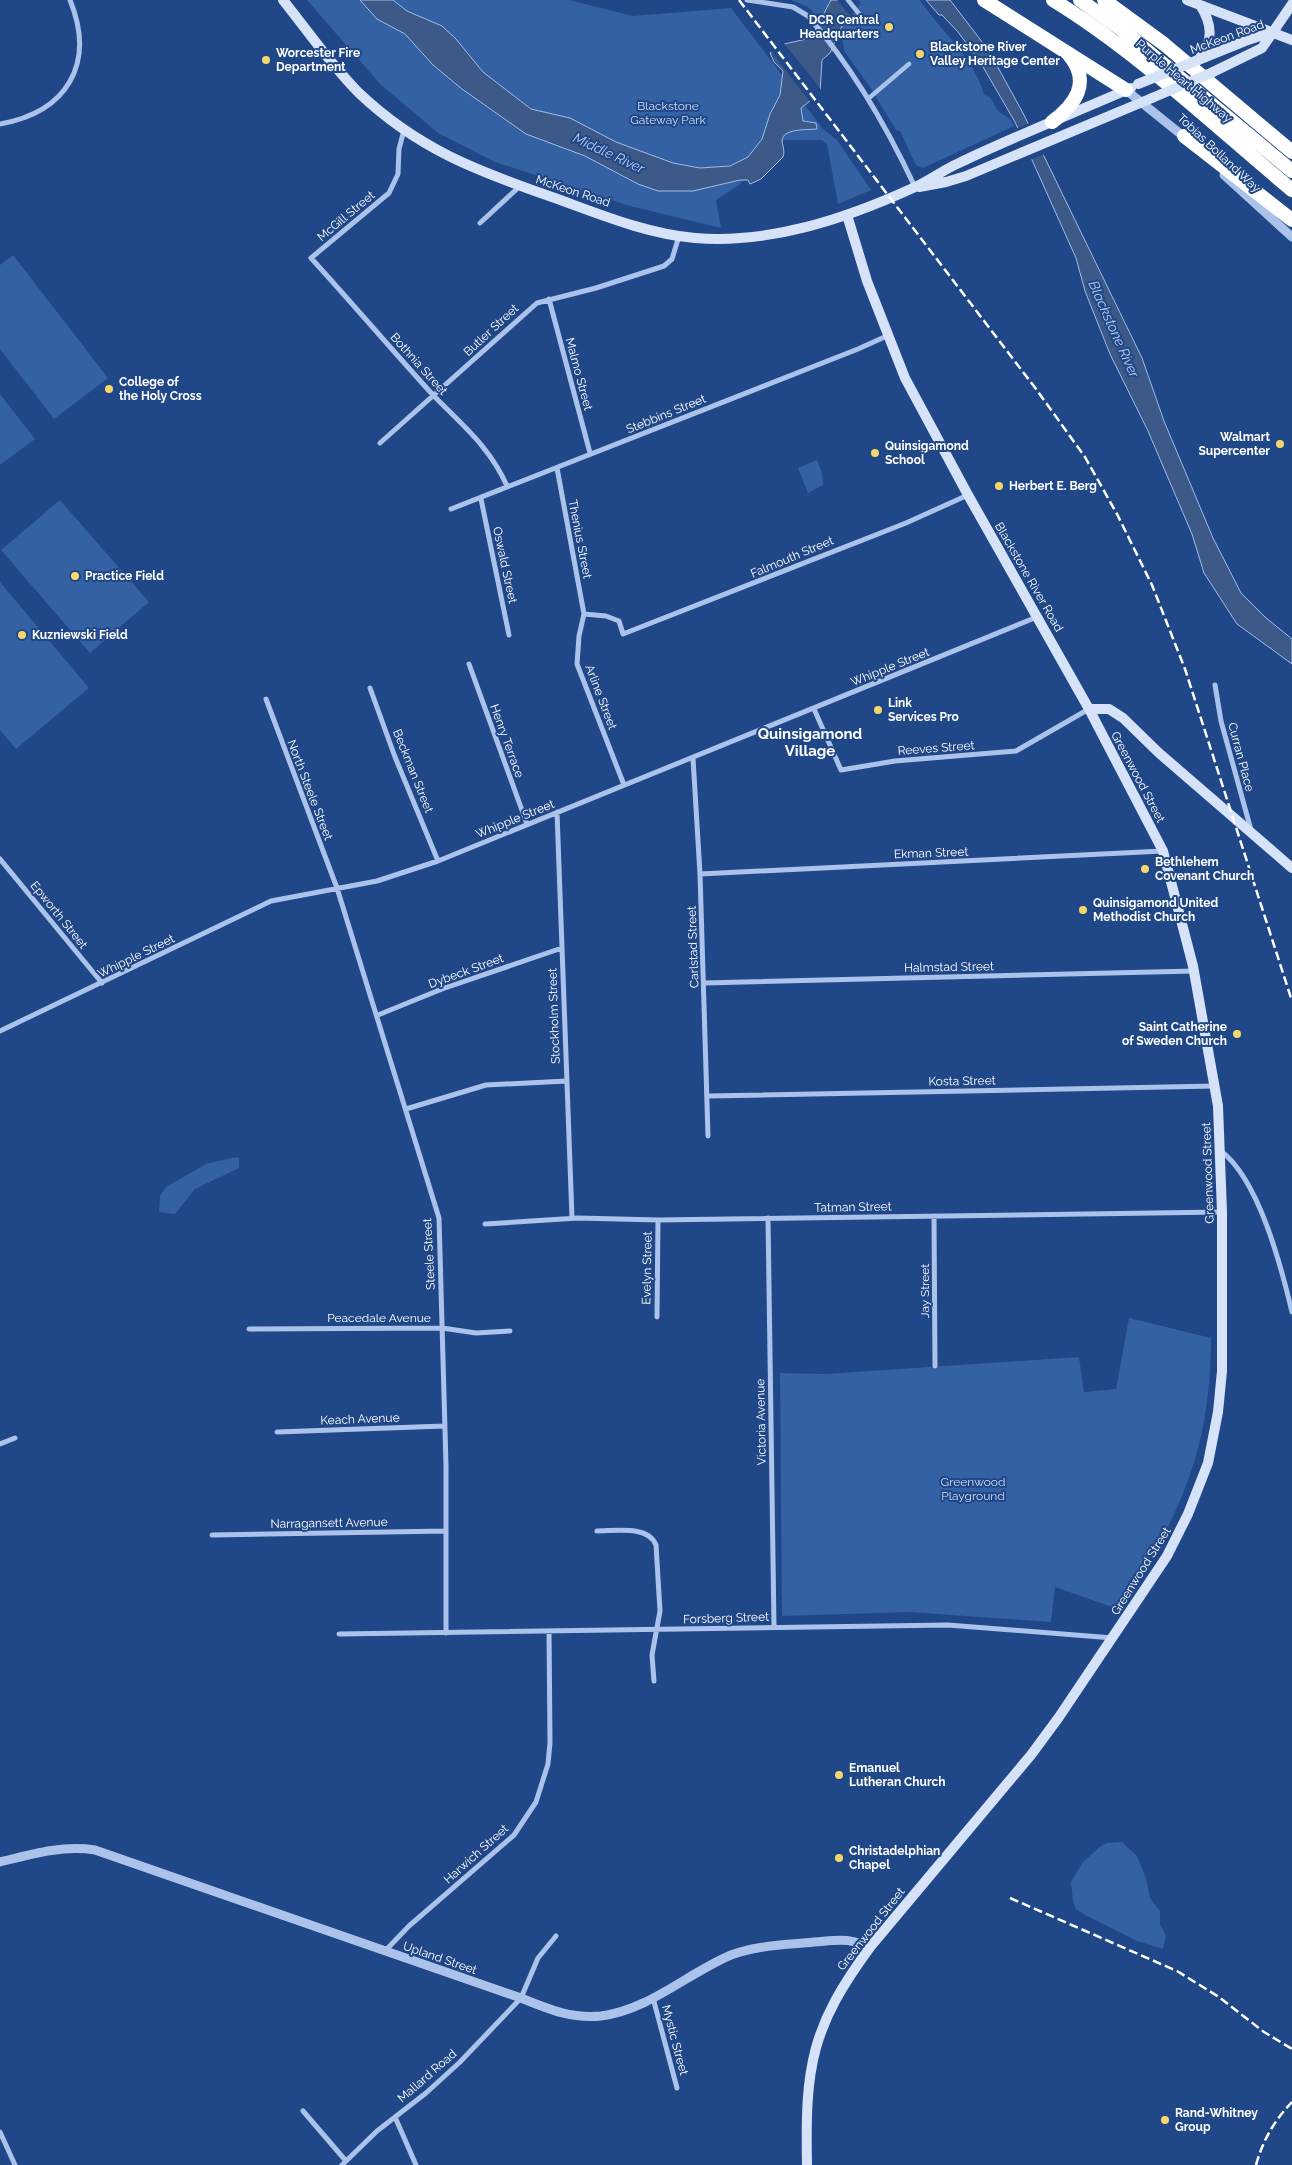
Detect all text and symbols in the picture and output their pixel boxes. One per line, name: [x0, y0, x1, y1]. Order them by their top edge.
place label: DCR Central Headquarters: [800, 13, 879, 41]
street label: McKeon Road: [1188, 17, 1266, 57]
marker: DCR Central Headquarters: [883, 21, 895, 33]
street label: Purple Heart Highway: [1133, 37, 1235, 126]
place label: Blackstone River Valley Heritage Center: [930, 40, 1060, 68]
place label: Worcester Fire Department: [276, 46, 360, 74]
marker: Blackstone River Valley Heritage Center: [914, 48, 926, 60]
marker: Worcester Fire Department: [260, 54, 272, 66]
park label: Blackstone Gateway Park: [630, 99, 706, 127]
street label: Tobias Bolland Way: [1175, 111, 1264, 195]
water label: Middle River: [571, 130, 648, 177]
street label: McKeon Road: [534, 172, 612, 210]
street label: McGill Street: [314, 188, 378, 244]
water label: Blackstone River: [1085, 278, 1143, 381]
street label: Butler Street: [461, 301, 521, 359]
street label: Bothnia Street: [388, 330, 450, 398]
street label: Malmo Street: [563, 336, 595, 412]
place label: College of the Holy Cross: [119, 375, 202, 403]
marker: College of the Holy Cross: [103, 383, 115, 395]
street label: Stebbins Street: [624, 392, 708, 436]
place label: Walmart Supercenter: [1198, 430, 1270, 458]
marker: Walmart Supercenter: [1274, 438, 1286, 450]
place label: Quinsigamond School: [885, 439, 969, 467]
marker: Quinsigamond School: [869, 447, 881, 459]
place label: Herbert E. Berg: [1009, 479, 1097, 493]
marker: Herbert E. Berg: [993, 480, 1005, 492]
street label: Thenius Street: [565, 498, 595, 580]
street label: Blackstone River Road: [992, 520, 1066, 634]
street label: Oswald Street: [490, 525, 520, 605]
street label: Falmouth Street: [748, 533, 836, 581]
place label: Practice Field: [85, 569, 164, 583]
marker: Practice Field: [69, 570, 81, 582]
place label: Kuzniewski Field: [32, 628, 128, 642]
marker: Kuzniewski Field: [16, 629, 28, 641]
street label: Whipple Street: [849, 645, 931, 689]
street label: Arline Street: [582, 662, 620, 732]
place label: Link Services Pro: [888, 696, 959, 724]
street label: Henry Terrace: [487, 702, 527, 780]
marker: Link Services Pro: [872, 704, 884, 716]
street label: Curran Place: [1225, 721, 1257, 793]
district label: Quinsigamond Village: [758, 725, 863, 760]
street label: Beckman Street: [390, 727, 436, 815]
street label: Greenwood Street: [1108, 729, 1168, 825]
street label: North Steele Street: [284, 738, 336, 842]
street label: Reeves Street: [897, 738, 975, 758]
street label: Whipple Street: [474, 797, 556, 841]
street label: Ekman Street: [893, 845, 969, 861]
place label: Bethlehem Covenant Church: [1155, 855, 1254, 883]
marker: Bethlehem Covenant Church: [1139, 863, 1151, 875]
street label: Epworth Street: [28, 878, 90, 952]
place label: Quinsigamond United Methodist Church: [1093, 896, 1218, 924]
marker: Quinsigamond United Methodist Church: [1077, 904, 1089, 916]
street label: Carlstad Street: [685, 906, 701, 988]
street label: Whipple Street: [95, 931, 177, 981]
street label: Dybeck Street: [427, 951, 505, 991]
street label: Halmstad Street: [904, 959, 994, 975]
street label: Stockholm Street: [545, 968, 563, 1064]
place label: Saint Catherine of Sweden Church: [1122, 1020, 1227, 1048]
marker: Saint Catherine of Sweden Church: [1231, 1028, 1243, 1040]
street label: Kosta Street: [928, 1073, 996, 1089]
street label: Greenwood Street: [1199, 1122, 1217, 1224]
street label: Tatman Street: [814, 1199, 892, 1215]
street label: Steele Street: [420, 1218, 438, 1290]
street label: Evelyn Street: [639, 1231, 655, 1305]
street label: Jay Street: [918, 1264, 932, 1318]
street label: Peacedale Avenue: [327, 1311, 431, 1325]
street label: Victoria Avenue: [753, 1379, 769, 1465]
street label: Keach Avenue: [320, 1411, 400, 1427]
park label: Greenwood Playground: [941, 1475, 1005, 1503]
street label: Narragansett Avenue: [270, 1515, 388, 1531]
street label: Greenwood Street: [1108, 1524, 1174, 1618]
street label: Forsberg Street: [683, 1610, 769, 1626]
place label: Emanuel Lutheran Church: [849, 1761, 946, 1789]
marker: Emanuel Lutheran Church: [833, 1769, 845, 1781]
street label: Harwich Street: [441, 1821, 511, 1887]
place label: Christadelphian Chapel: [849, 1844, 940, 1872]
marker: Christadelphian Chapel: [833, 1852, 845, 1864]
street label: Greenwood Street: [834, 1885, 908, 1973]
street label: Upland Street: [401, 1939, 479, 1977]
street label: Mystic Street: [659, 2003, 691, 2077]
street label: Mallard Road: [395, 2047, 459, 2105]
place label: Rand-Whitney Group: [1175, 2106, 1258, 2134]
marker: Rand-Whitney Group: [1159, 2114, 1171, 2126]

